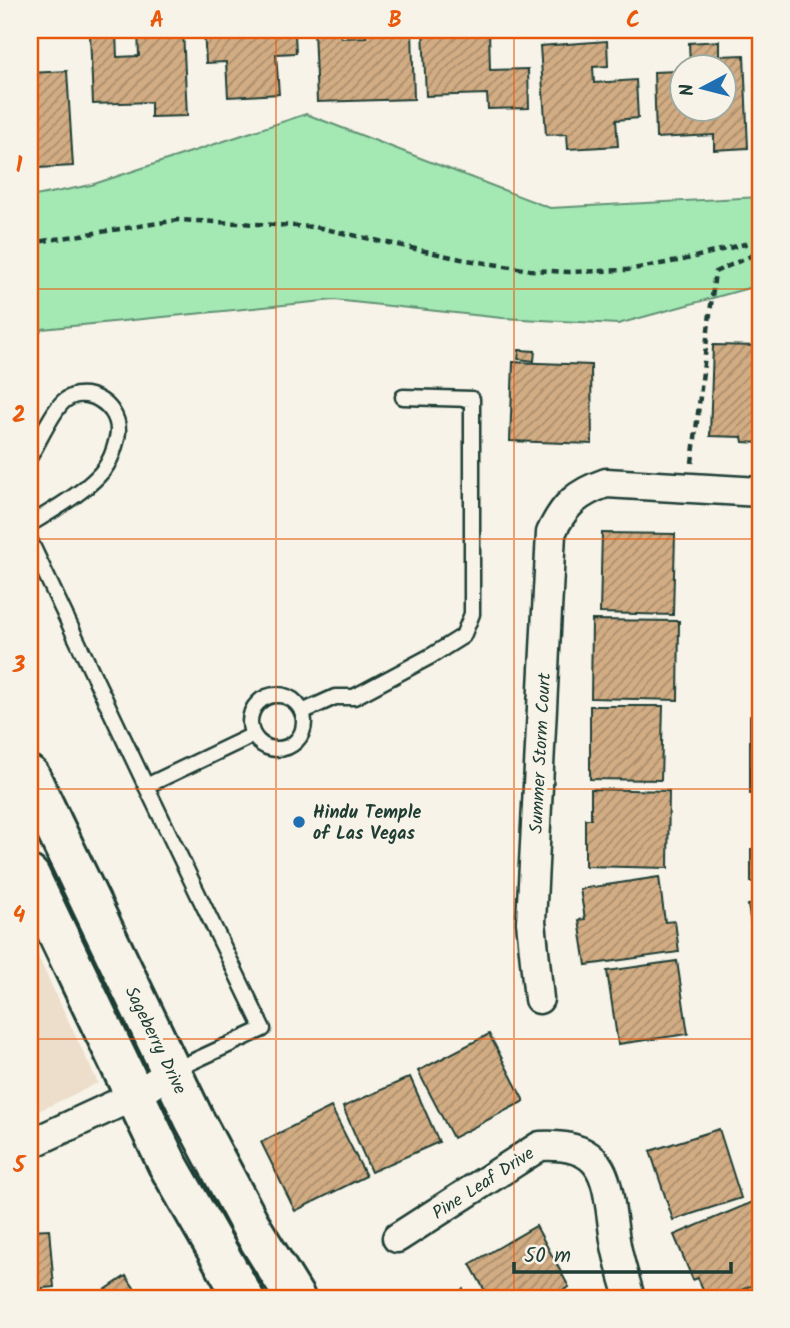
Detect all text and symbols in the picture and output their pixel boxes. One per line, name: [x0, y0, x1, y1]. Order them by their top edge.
text: A: [150, 3, 164, 39]
text: B: [388, 3, 402, 39]
text: C: [626, 3, 640, 39]
north arrow: [668, 52, 738, 122]
text: N: [672, 82, 704, 98]
text: 1: [16, 148, 23, 184]
text: 2: [12, 398, 26, 434]
text: 3: [12, 648, 26, 684]
street label: Summer Storm Court: [523, 671, 560, 834]
place label: Hindu Temple of Las Vegas: [313, 799, 422, 849]
marker: Hindu Temple of Las Vegas: [291, 814, 307, 830]
text: 4: [13, 898, 26, 934]
street label: Sageberry Drive: [116, 982, 193, 1100]
street label: Pine Leaf Drive: [427, 1140, 541, 1228]
text: 5: [12, 1148, 27, 1184]
scale bar: [514, 1230, 730, 1274]
text: 50 m: [524, 1240, 571, 1273]

